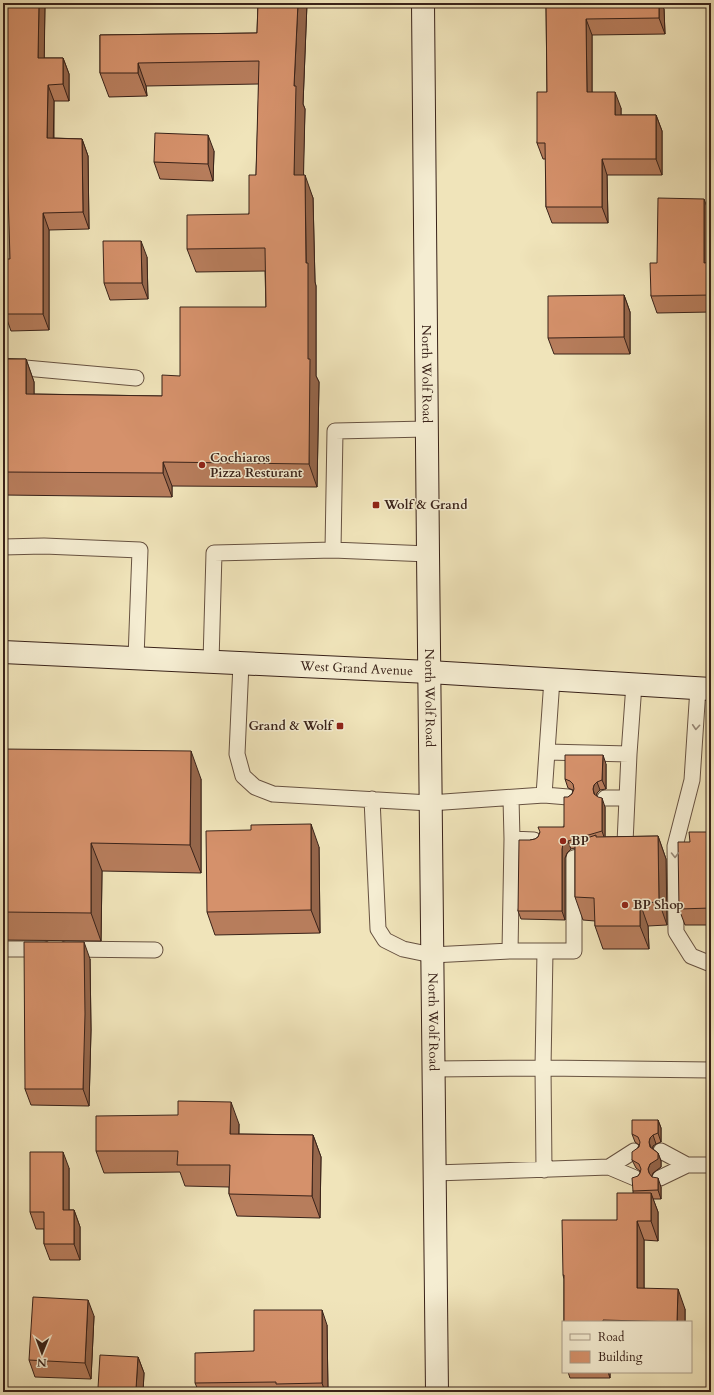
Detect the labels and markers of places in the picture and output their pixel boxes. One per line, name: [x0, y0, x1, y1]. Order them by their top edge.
place label: Cochiaros Pizza Resturant: [210, 449, 303, 482]
marker: Cochiaros Pizza Resturant: [197, 460, 207, 470]
place label: Wolf & Grand: [383, 496, 468, 514]
marker: Wolf & Grand: [371, 500, 381, 510]
place label: Grand & Wolf: [248, 717, 335, 735]
marker: Grand & Wolf: [335, 721, 345, 731]
place label: BP: [571, 832, 589, 850]
marker: BP: [558, 836, 568, 846]
place label: BP Shop: [633, 896, 684, 914]
marker: BP Shop: [620, 900, 630, 910]

